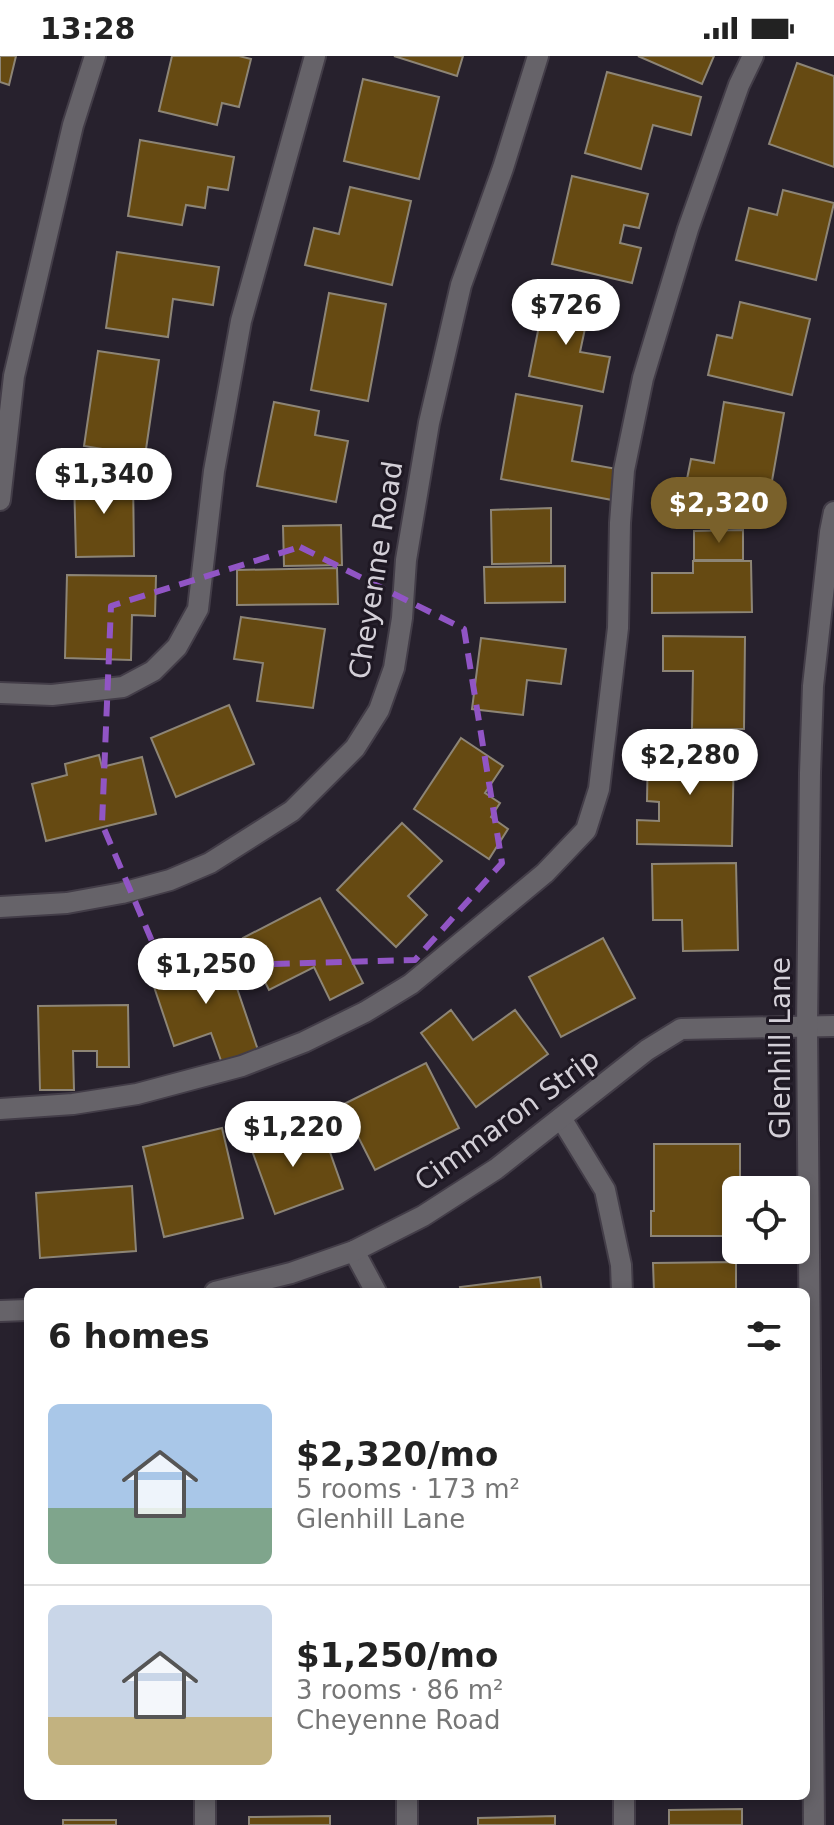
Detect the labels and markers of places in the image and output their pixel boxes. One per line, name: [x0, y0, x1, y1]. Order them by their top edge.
pin: $726: [519, 279, 613, 347]
pin: $1,340: [39, 448, 169, 516]
pin: $2,320: [654, 477, 784, 545]
pin: $2,280: [625, 729, 755, 797]
pin: $1,250: [141, 938, 271, 1006]
pin: $1,220: [228, 1101, 358, 1169]

